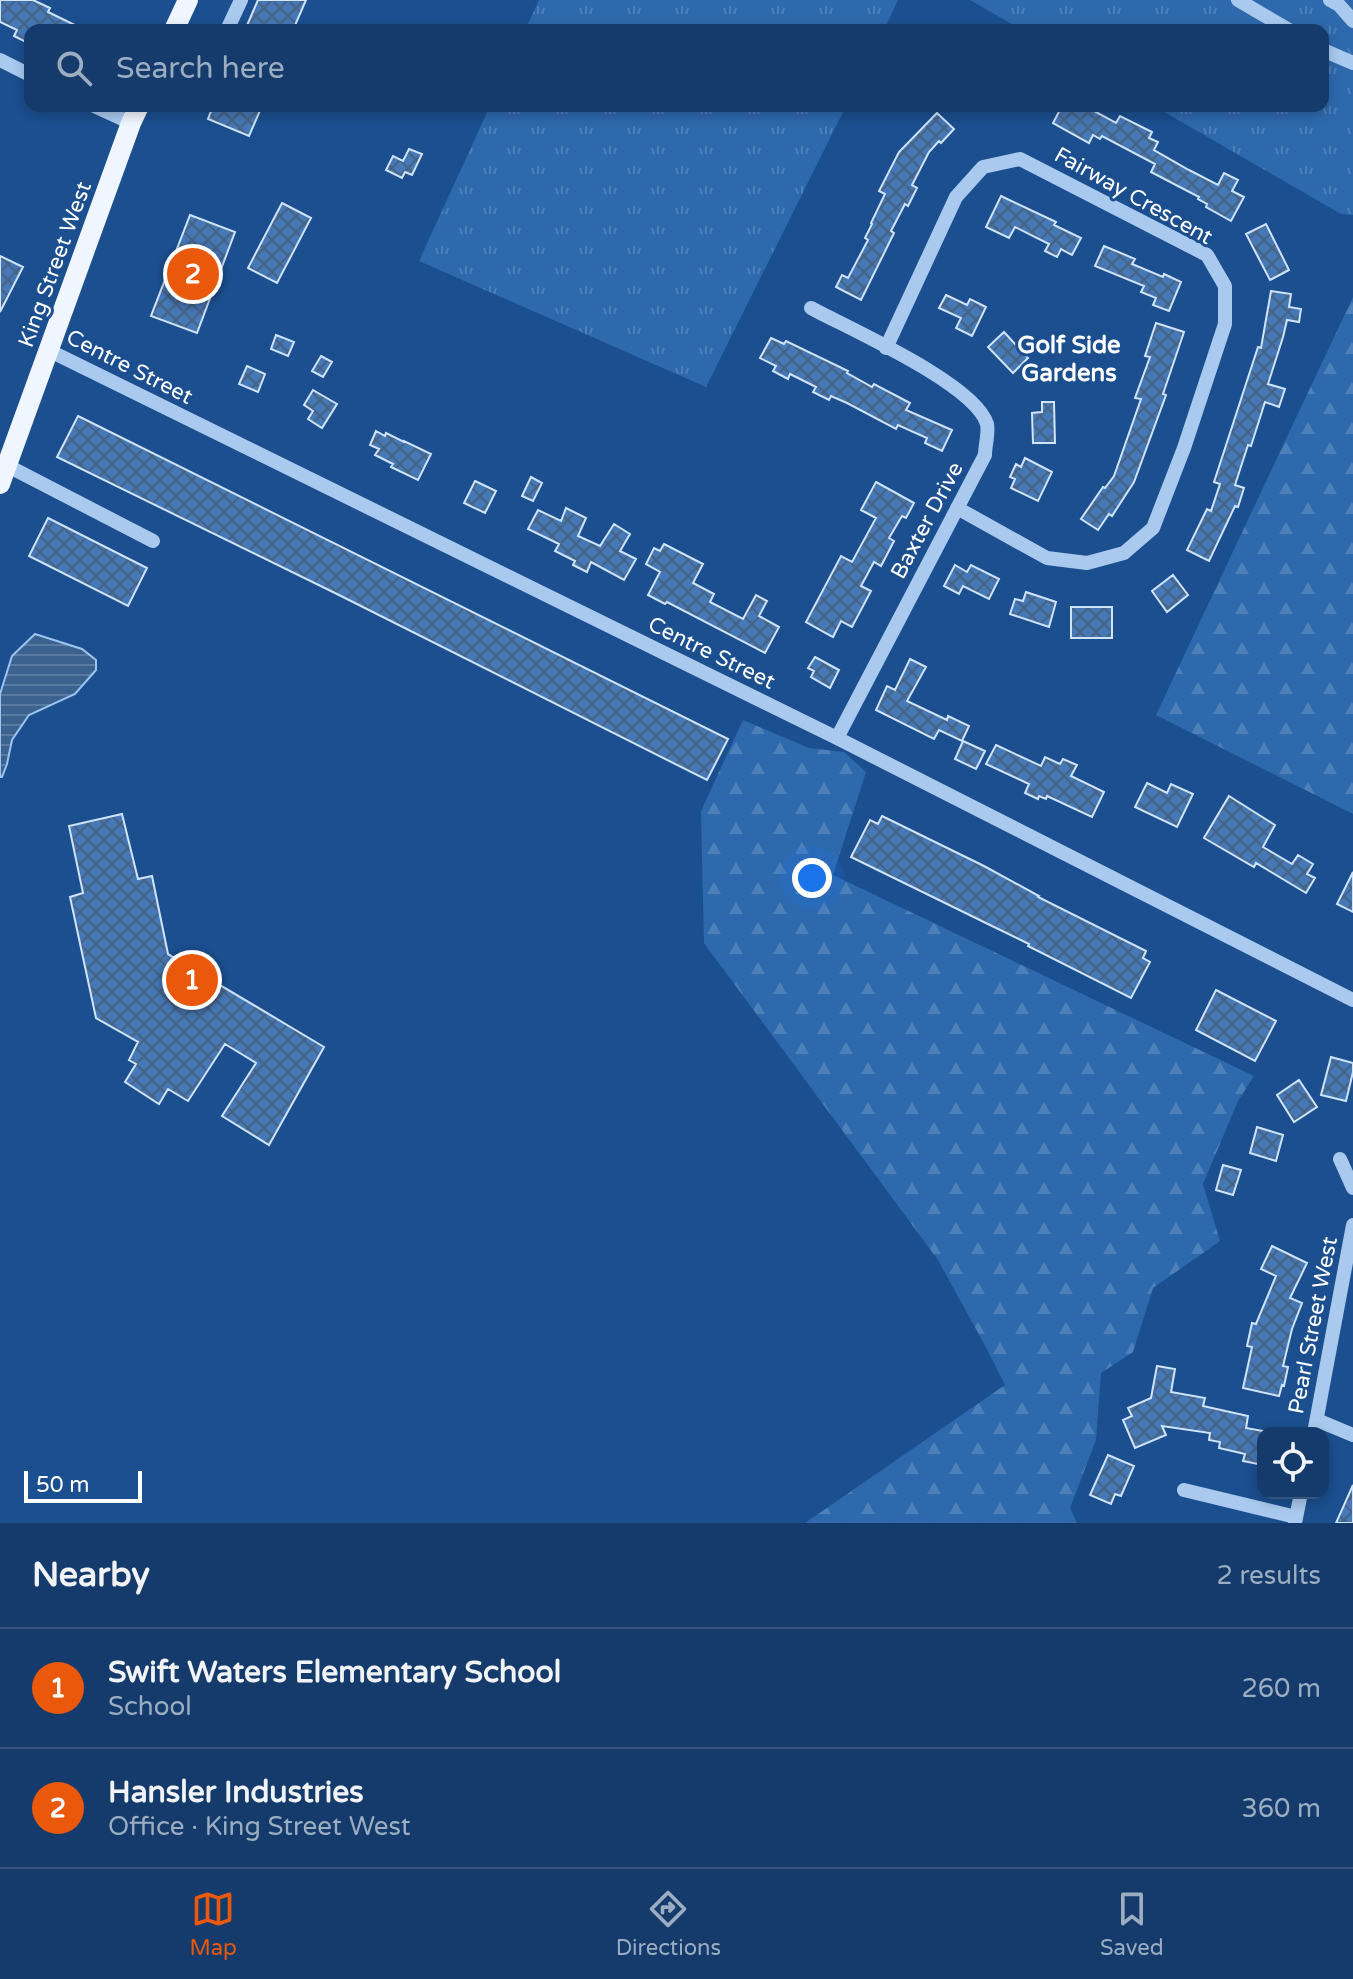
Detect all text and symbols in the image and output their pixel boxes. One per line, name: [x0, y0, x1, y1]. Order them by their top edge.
search box: [24, 24, 1329, 112]
icon: search: [52, 46, 96, 90]
text: Search here: [116, 50, 285, 87]
street label: Fairway Crescent: [1050, 142, 1217, 250]
street label: King Street West: [13, 178, 97, 351]
pin: 2: [167, 244, 219, 304]
street label: Centre Street: [62, 324, 197, 410]
district label: Golf Side Gardens: [1017, 331, 1121, 388]
street label: Baxter Drive: [885, 458, 969, 583]
street label: Centre Street: [644, 611, 779, 695]
your location: [792, 858, 832, 898]
pin: 1: [166, 950, 218, 1010]
street label: Pearl Street West: [1283, 1234, 1343, 1416]
map controls: [1257, 1427, 1329, 1499]
button: locate: [1257, 1427, 1329, 1499]
scale bar: [24, 1467, 142, 1503]
text: 50 m: [36, 1472, 90, 1498]
text: Nearby: [32, 1555, 150, 1596]
text: 2 results: [1216, 1560, 1321, 1591]
text: Swift Waters Elementary School: [108, 1654, 561, 1691]
text: 1: [50, 1673, 66, 1704]
text: 260 m: [1241, 1673, 1321, 1704]
text: School: [108, 1691, 192, 1722]
text: Hansler Industries: [108, 1774, 364, 1811]
text: 2: [50, 1793, 66, 1824]
text: 360 m: [1241, 1793, 1321, 1824]
text: Office · King Street West: [108, 1811, 411, 1842]
tab: Map: [189, 1887, 237, 1961]
tab: Directions: [616, 1887, 721, 1961]
tab: Saved: [1100, 1887, 1164, 1961]

